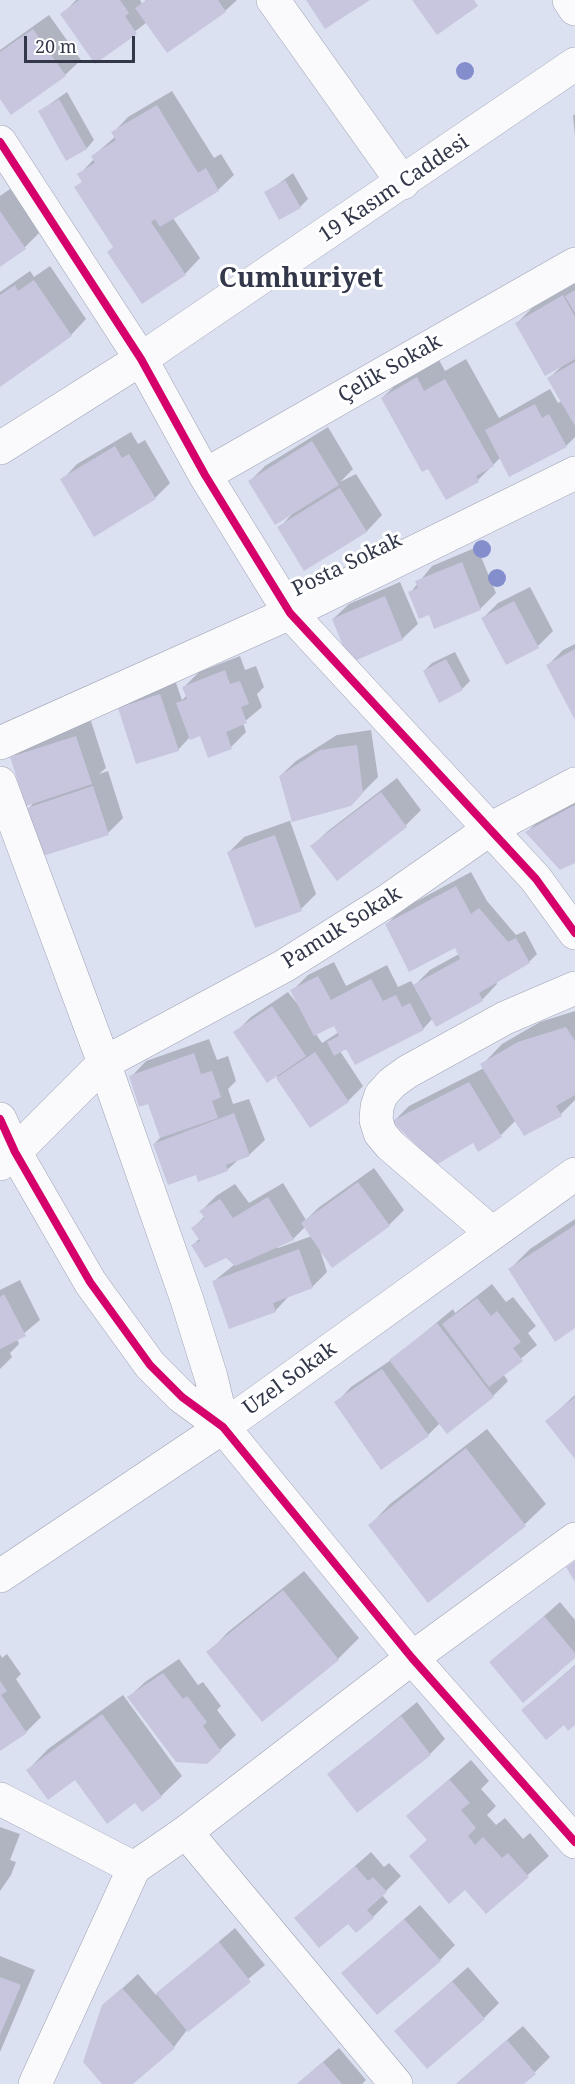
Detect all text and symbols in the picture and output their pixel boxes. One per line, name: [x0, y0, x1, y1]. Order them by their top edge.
scale bar: [27, 24, 138, 62]
text: 20 m: [35, 34, 77, 58]
street label: 19 Kasım Caddesi: [314, 130, 474, 248]
district label: Cumhuriyet: [219, 263, 383, 295]
street label: Çelik Sokak: [334, 329, 446, 409]
street label: Posta Sokak: [288, 528, 406, 602]
street label: Pamuk Sokak: [278, 881, 406, 975]
street label: Uzel Sokak: [239, 1337, 341, 1421]

